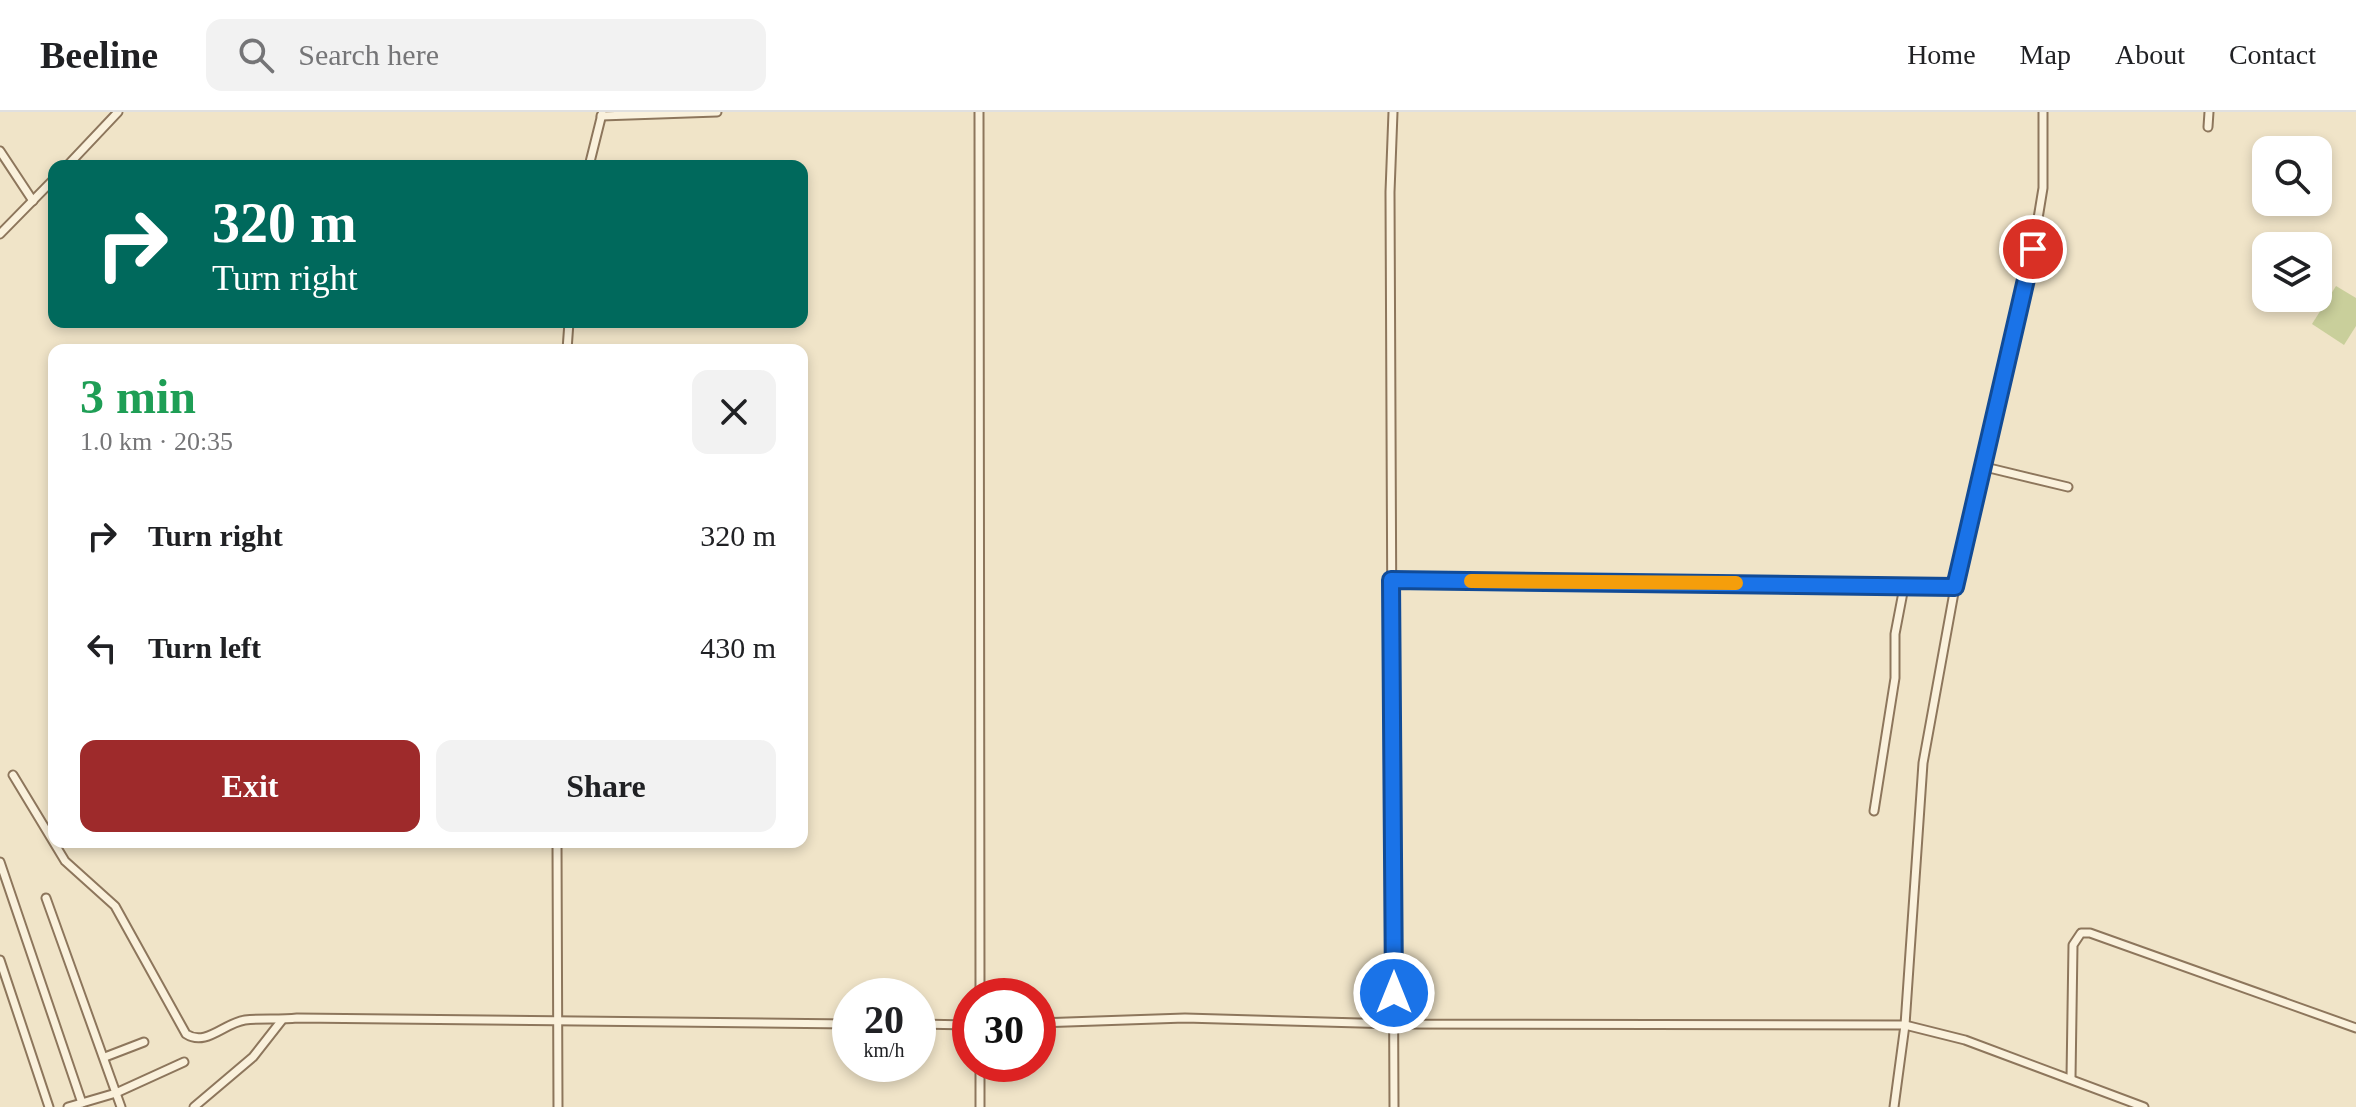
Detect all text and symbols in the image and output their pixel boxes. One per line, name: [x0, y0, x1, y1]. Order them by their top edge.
search box: [206, 19, 766, 91]
icon: search: [234, 33, 278, 77]
text: Beeline: [40, 34, 158, 76]
text: Search here: [298, 38, 439, 71]
text: Home: [1907, 39, 1976, 70]
text: Map: [2020, 39, 2071, 70]
text: About: [2115, 39, 2185, 70]
text: Contact: [2229, 39, 2316, 70]
map controls: [2252, 136, 2332, 312]
button: search: [2252, 136, 2332, 216]
icon: right: [80, 192, 184, 296]
text: 320 m: [212, 192, 357, 254]
pin: [1999, 215, 2067, 283]
icon: arrive: [2011, 227, 2055, 271]
button: layers: [2252, 232, 2332, 312]
text: Turn right: [212, 258, 358, 298]
text: 3 min: [80, 370, 196, 423]
button: close: [692, 370, 776, 454]
text: 1.0 km · 20:35: [80, 427, 233, 456]
icon: right: [80, 514, 124, 558]
text: Turn right: [148, 519, 283, 552]
text: 320 m: [700, 519, 776, 552]
icon: left: [80, 626, 124, 670]
text: Turn left: [148, 631, 261, 664]
text: 430 m: [700, 631, 776, 664]
button: Exit: [80, 740, 420, 832]
button: Share: [436, 740, 776, 832]
position arrow: [1352, 951, 1436, 1035]
speed limit sign: 30: [952, 978, 1056, 1082]
text: 20: [864, 997, 904, 1042]
text: km/h: [863, 1039, 905, 1061]

